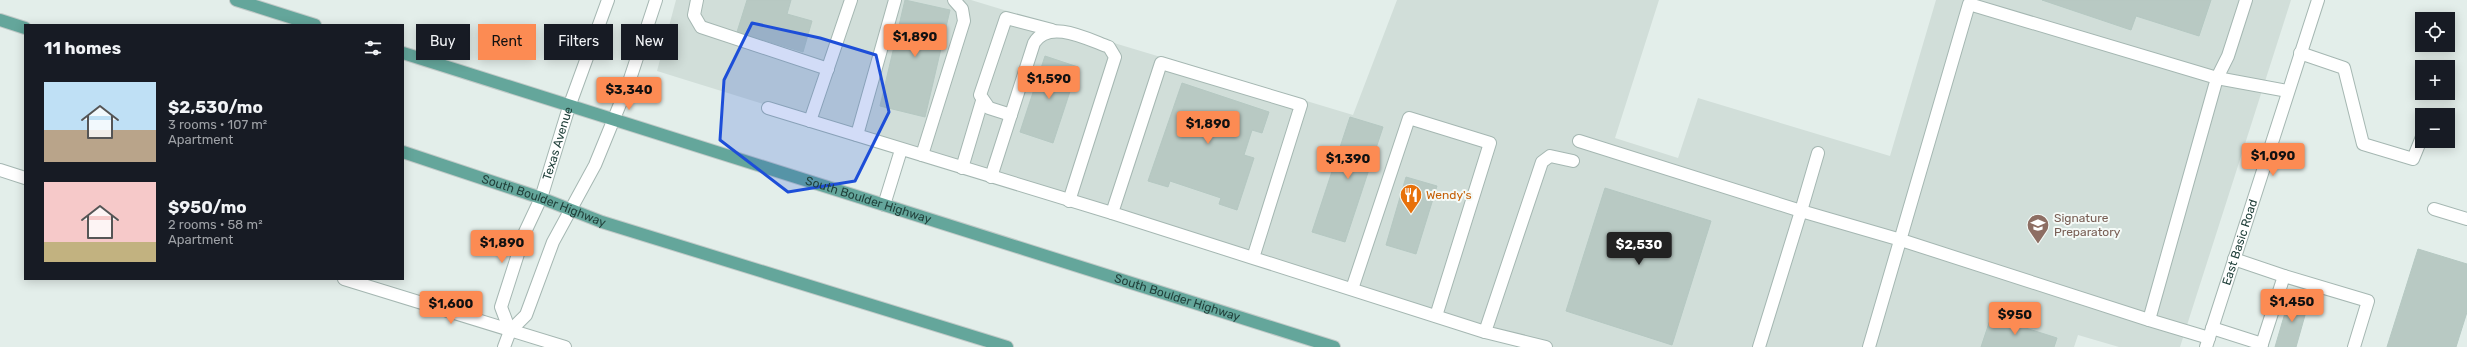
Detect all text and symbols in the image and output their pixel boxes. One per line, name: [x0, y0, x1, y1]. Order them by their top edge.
map controls: [2415, 12, 2455, 148]
button: locate: [2415, 12, 2455, 52]
chip: Buy: [416, 24, 470, 60]
chip: Rent: [478, 24, 536, 60]
chip: Filters: [544, 24, 613, 60]
chip: New: [621, 24, 678, 60]
pin: $1,890: [882, 24, 948, 58]
text: $1,890: [893, 29, 937, 44]
icon: filters: [362, 37, 384, 59]
text: 11 homes: [44, 38, 121, 58]
button: +: [2415, 60, 2455, 100]
pin: $1,590: [1016, 66, 1082, 100]
text: $1,590: [1027, 71, 1071, 86]
pin: $3,340: [596, 77, 662, 111]
text: $3,340: [605, 82, 653, 97]
text: $2,530/mo: [168, 97, 263, 117]
icon: home: [76, 98, 124, 146]
street label: Texas Avenue: [540, 105, 576, 182]
button: −: [2415, 108, 2455, 148]
pin: $1,890: [1175, 111, 1241, 145]
text: $1,890: [1186, 116, 1230, 131]
text: 3 rooms · 107 m²: [168, 117, 267, 132]
text: Apartment: [168, 132, 233, 147]
pin: $1,090: [2240, 143, 2306, 177]
pin: $1,390: [1315, 146, 1381, 180]
text: $1,090: [2251, 148, 2295, 163]
text: $1,390: [1326, 151, 1370, 166]
street label: South Boulder Highway: [480, 172, 608, 230]
street label: South Boulder Highway: [804, 174, 933, 226]
restaurant icon: Wendy's: [1398, 182, 1424, 215]
place label: Wendy's: [1426, 188, 1472, 202]
text: $950/mo: [168, 197, 247, 217]
icon: home: [76, 198, 124, 246]
street label: East Basic Road: [2219, 198, 2260, 287]
place label: Signature Preparatory: [2054, 211, 2121, 239]
school or university icon: Signature Preparatory: [2025, 212, 2051, 245]
text: 2 rooms · 58 m²: [168, 217, 263, 232]
pin: $1,890: [469, 230, 535, 264]
text: Apartment: [168, 232, 233, 247]
pin: $2,530: [1606, 232, 1672, 266]
text: $1,890: [480, 235, 524, 250]
text: $2,530: [1616, 237, 1662, 252]
street label: South Boulder Highway: [1113, 271, 1242, 324]
pin: $1,450: [2259, 289, 2325, 323]
pin: $1,600: [418, 291, 484, 325]
text: $1,450: [2270, 294, 2314, 309]
text: $1,600: [429, 296, 473, 311]
pin: $950: [1991, 302, 2039, 336]
text: $950: [1998, 307, 2032, 322]

